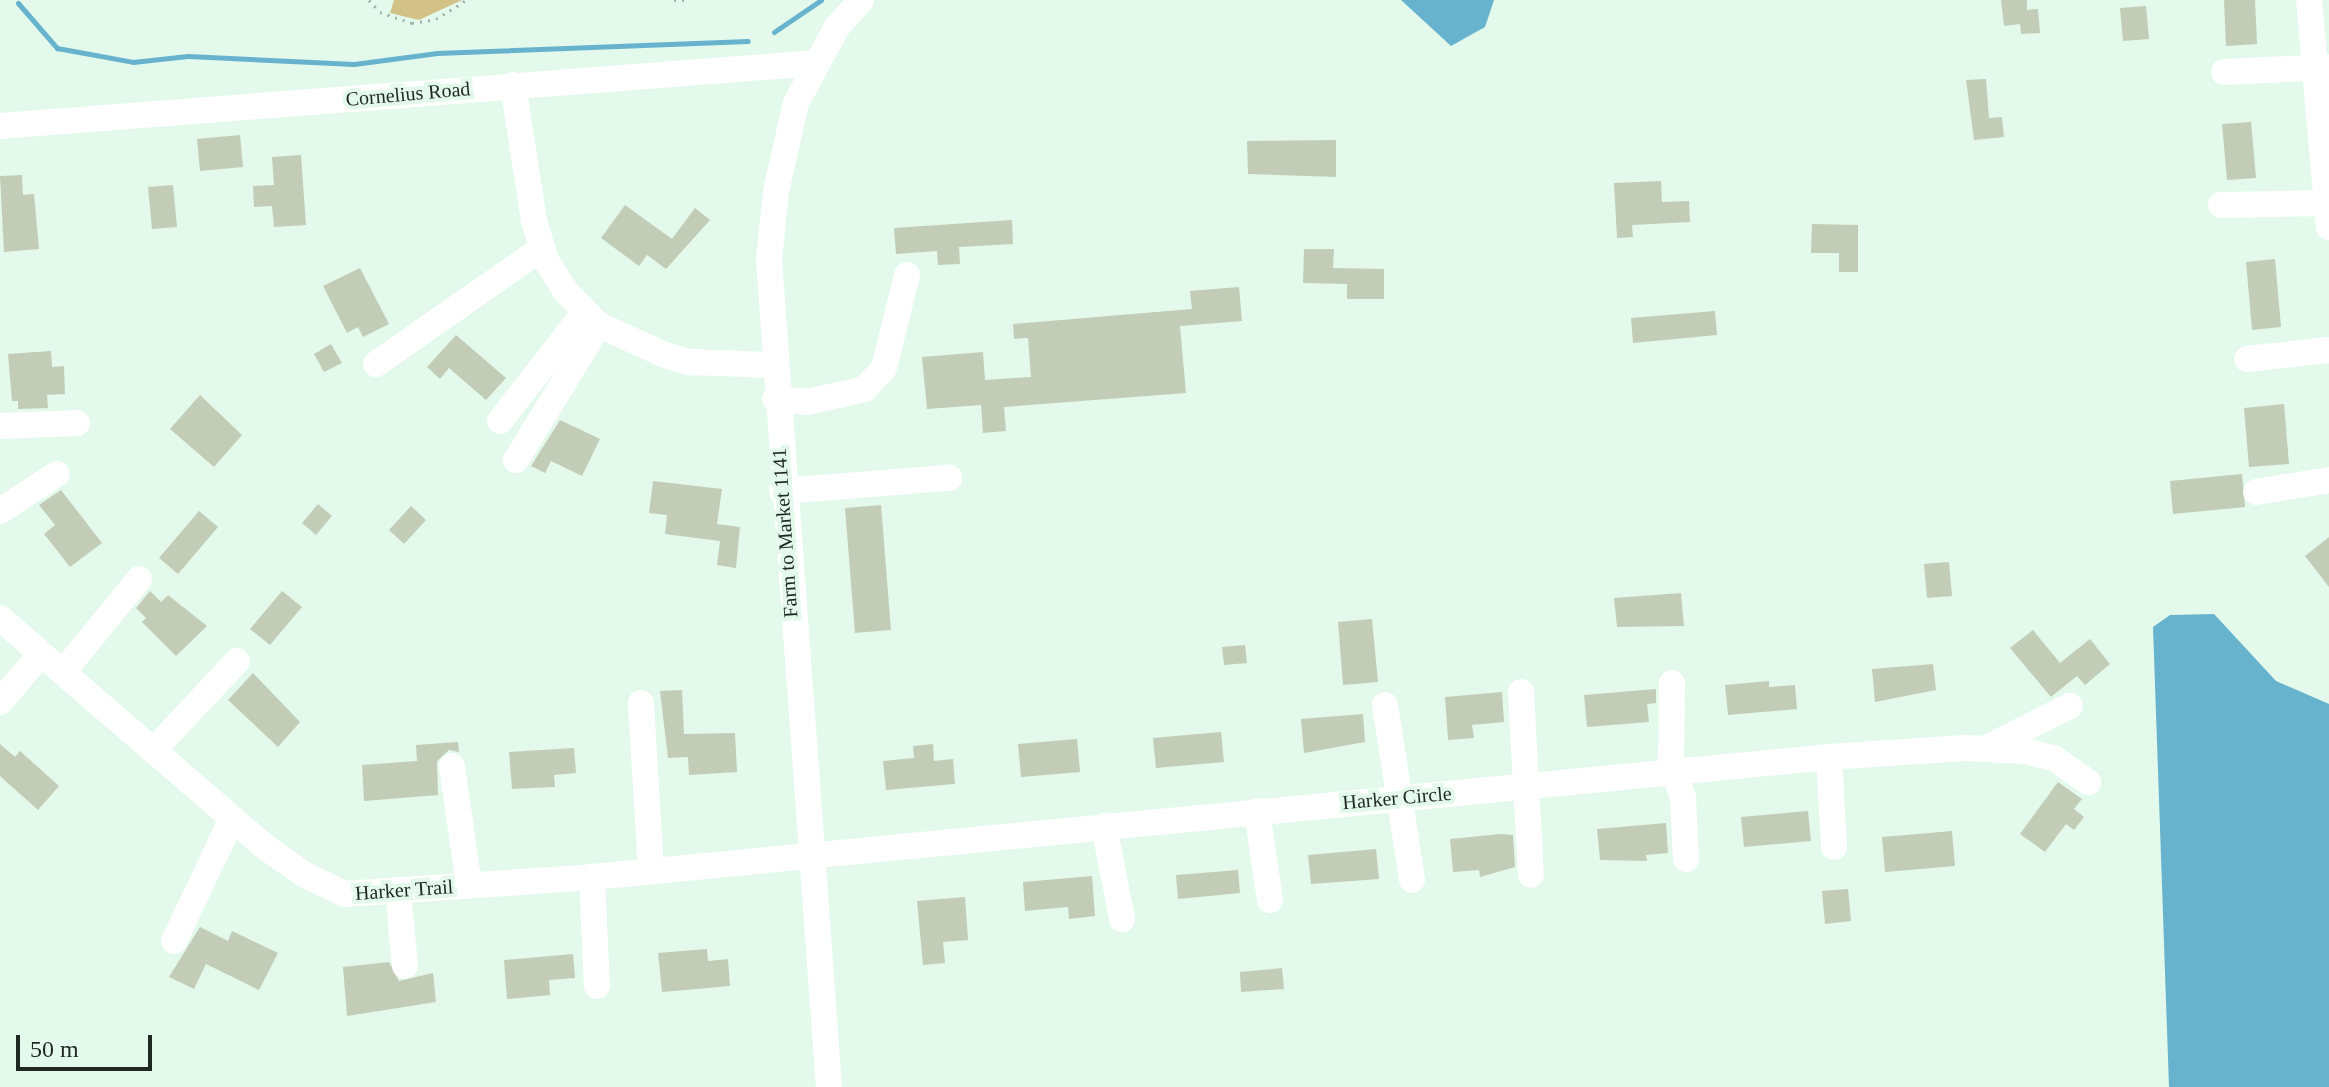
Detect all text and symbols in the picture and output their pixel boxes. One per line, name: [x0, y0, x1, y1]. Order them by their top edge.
street label: Cornelius Road: [345, 77, 471, 111]
street label: Farm to Market 1141: [767, 447, 803, 619]
street label: Harker Circle: [1341, 781, 1453, 815]
street label: Harker Trail: [354, 875, 454, 905]
scale bar: [20, 1019, 156, 1069]
text: 50 m: [30, 1036, 79, 1062]

